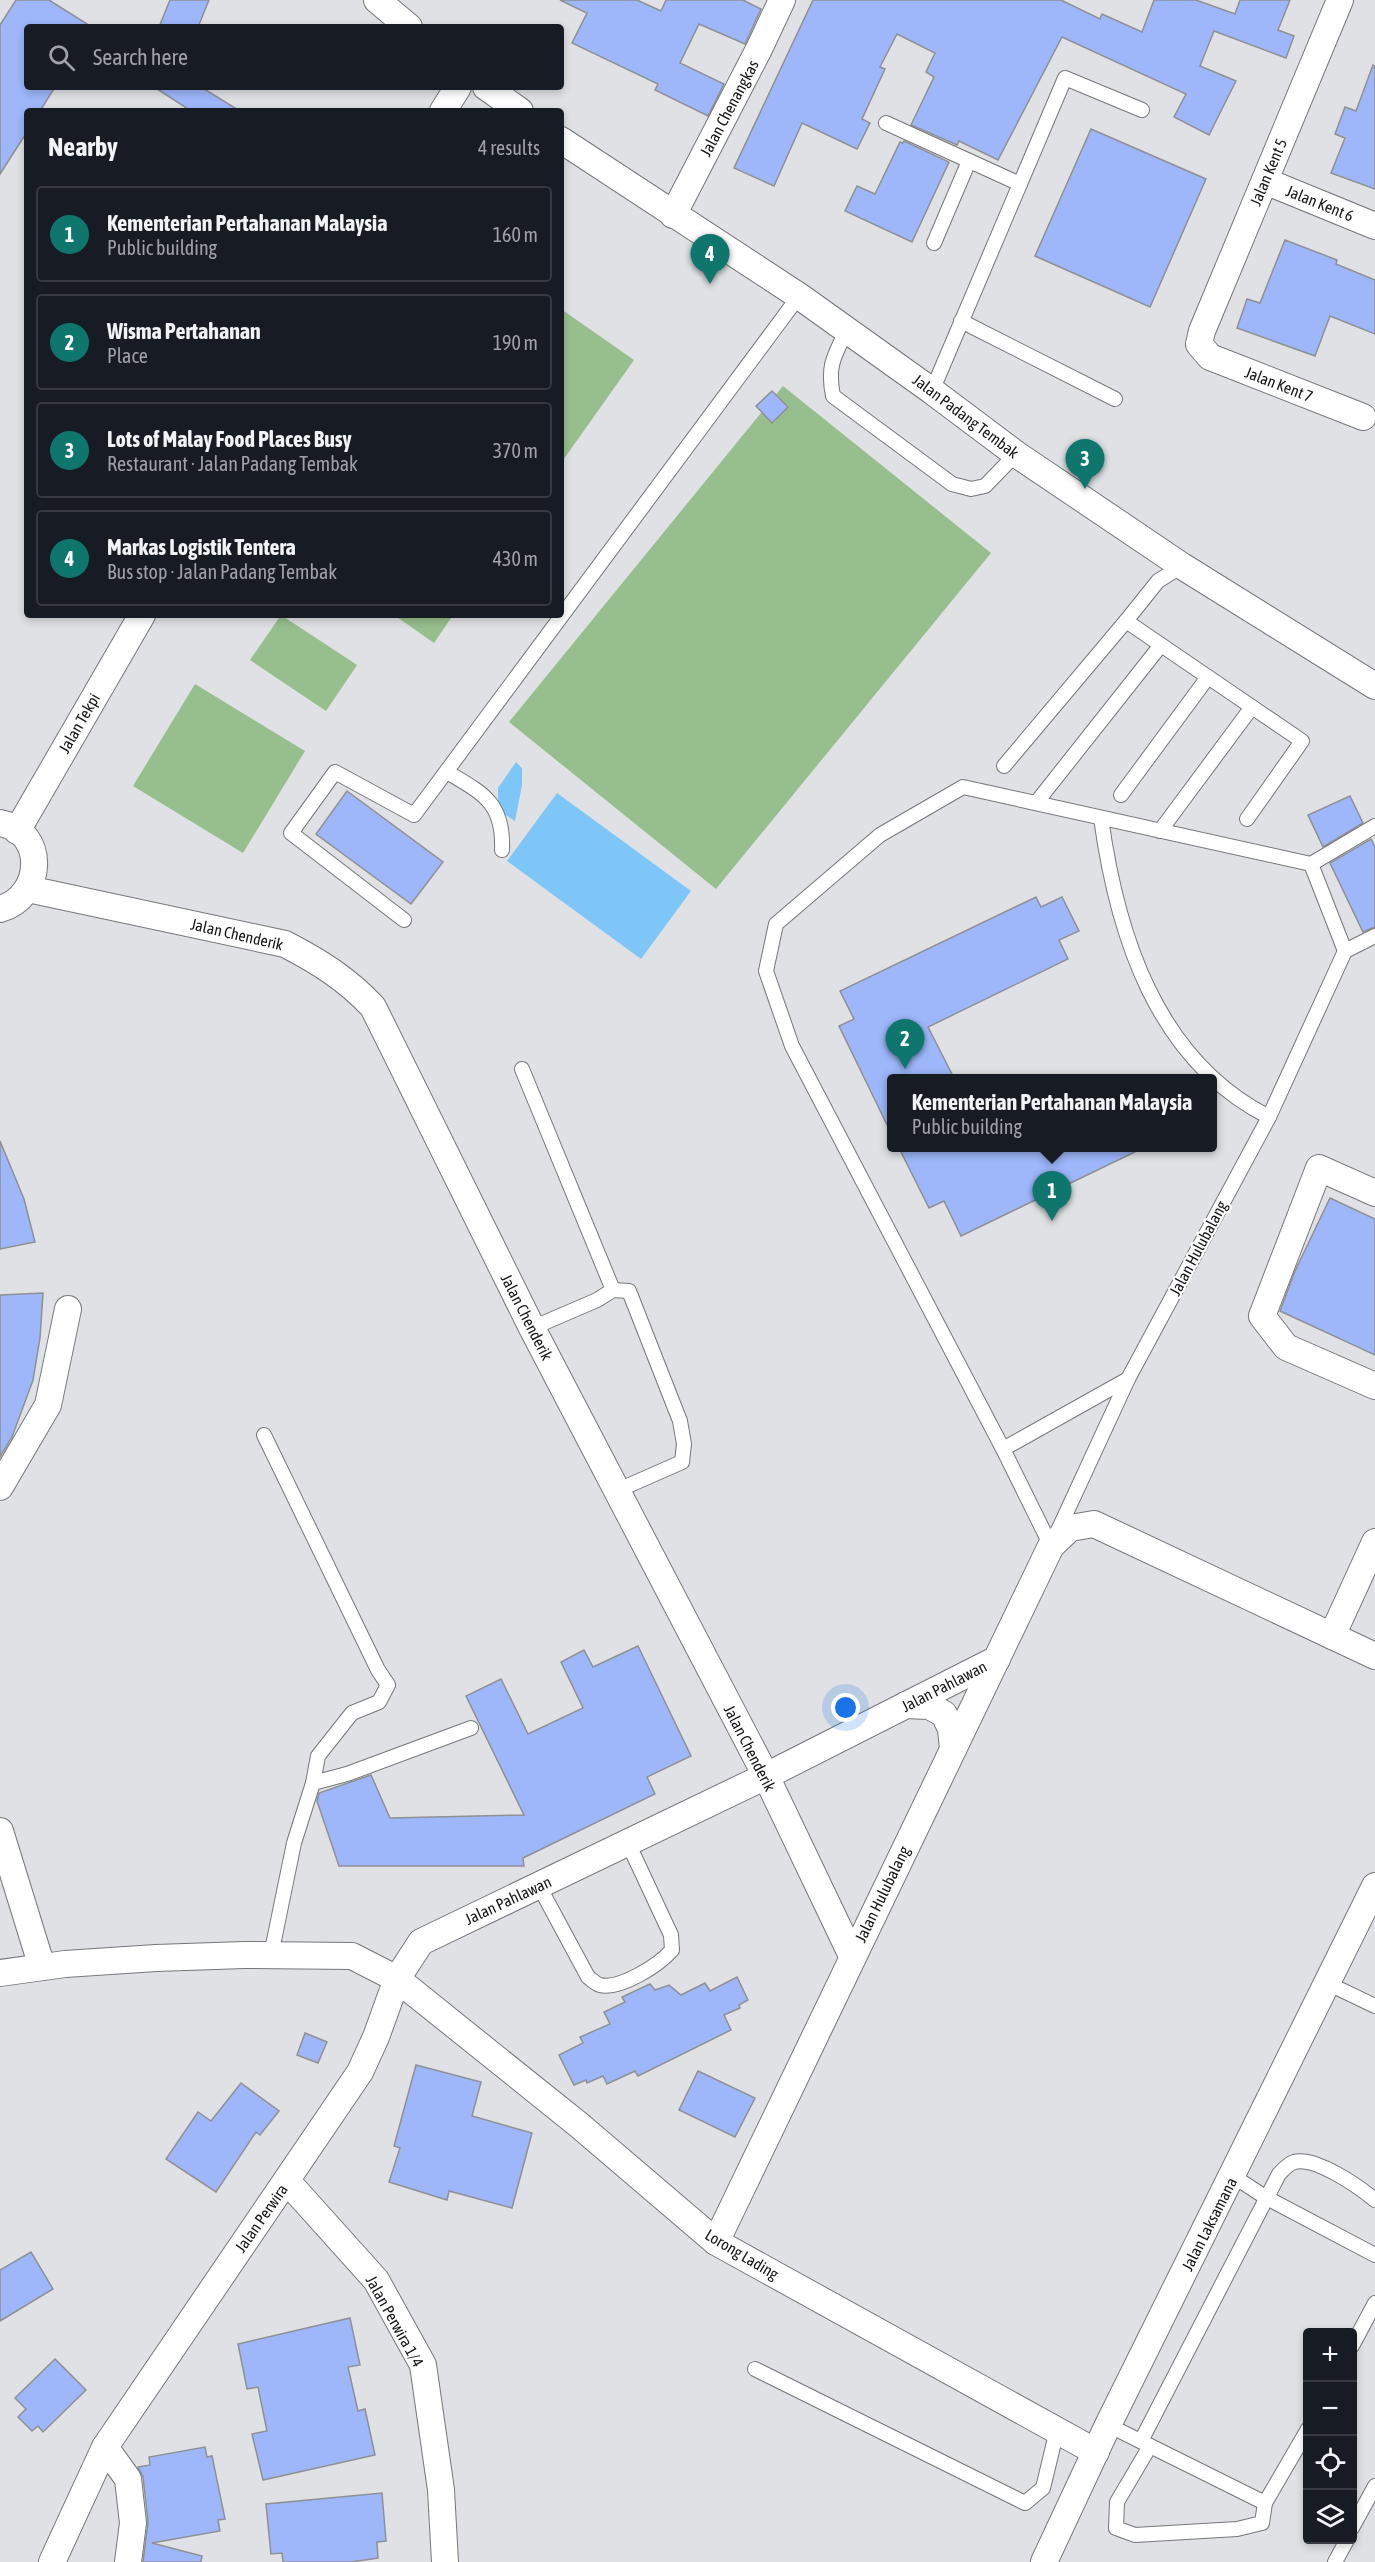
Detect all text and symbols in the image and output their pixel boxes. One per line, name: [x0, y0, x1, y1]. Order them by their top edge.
search box: [24, 24, 564, 90]
icon: search: [45, 41, 78, 74]
text: Search here: [93, 44, 188, 70]
street label: Jalan Chenangkas: [696, 57, 763, 160]
text: Nearby: [48, 132, 118, 162]
text: 4 results: [478, 136, 540, 159]
street label: Jalan Kent 5: [1246, 136, 1290, 208]
street label: Jalan Kent 6: [1284, 181, 1356, 225]
text: Kementerian Pertahanan Malaysia: [107, 210, 387, 236]
text: 1: [65, 223, 74, 246]
text: 160 m: [493, 223, 538, 246]
pin: 4: [690, 234, 730, 284]
text: Public building: [107, 236, 217, 259]
text: Wisma Pertahanan: [107, 318, 261, 344]
text: 2: [65, 331, 74, 354]
text: 190 m: [493, 331, 538, 354]
text: Place: [107, 344, 148, 367]
street label: Jalan Kent 7: [1243, 363, 1315, 405]
street label: Jalan Padang Tembak: [909, 370, 1022, 462]
text: Lots of Malay Food Places Busy: [107, 426, 352, 452]
text: 3: [65, 439, 74, 462]
text: 370 m: [493, 439, 538, 462]
pin: 3: [1066, 440, 1104, 489]
text: Restaurant · Jalan Padang Tembak: [107, 452, 358, 475]
text: Markas Logistik Tentera: [107, 534, 296, 560]
text: 4: [65, 547, 74, 570]
text: 430 m: [493, 547, 538, 570]
text: Bus stop · Jalan Padang Tembak: [107, 560, 337, 583]
street label: Jalan Tekpi: [55, 690, 104, 757]
street label: Jalan Chenderik: [189, 915, 285, 953]
pin: 2: [886, 1020, 924, 1069]
popup: [887, 1074, 1217, 1152]
text: Kementerian Pertahanan Malaysia: [912, 1089, 1192, 1115]
text: Public building: [912, 1115, 1022, 1138]
pin: 1: [1032, 1172, 1072, 1221]
street label: Jalan Hulubalang: [1166, 1198, 1231, 1299]
street label: Jalan Chenderik: [498, 1271, 556, 1363]
street label: Jalan Pahlawan: [898, 1657, 990, 1715]
your location: [831, 1693, 860, 1722]
street label: Jalan Chenderik: [721, 1702, 779, 1794]
street label: Jalan Hulubalang: [851, 1843, 914, 1945]
street label: Jalan Pahlawan: [462, 1872, 554, 1928]
street label: Jalan Laksamana: [1178, 2174, 1240, 2274]
street label: Jalan Perwira: [231, 2181, 291, 2255]
street label: Lorong Lading: [702, 2225, 782, 2284]
street label: Jalan Perwira 1/4: [363, 2272, 427, 2370]
map controls: [1303, 2328, 1357, 2544]
button: +: [1303, 2328, 1357, 2382]
button: −: [1303, 2382, 1357, 2436]
button: locate: [1303, 2436, 1357, 2490]
button: layers: [1303, 2490, 1357, 2544]

